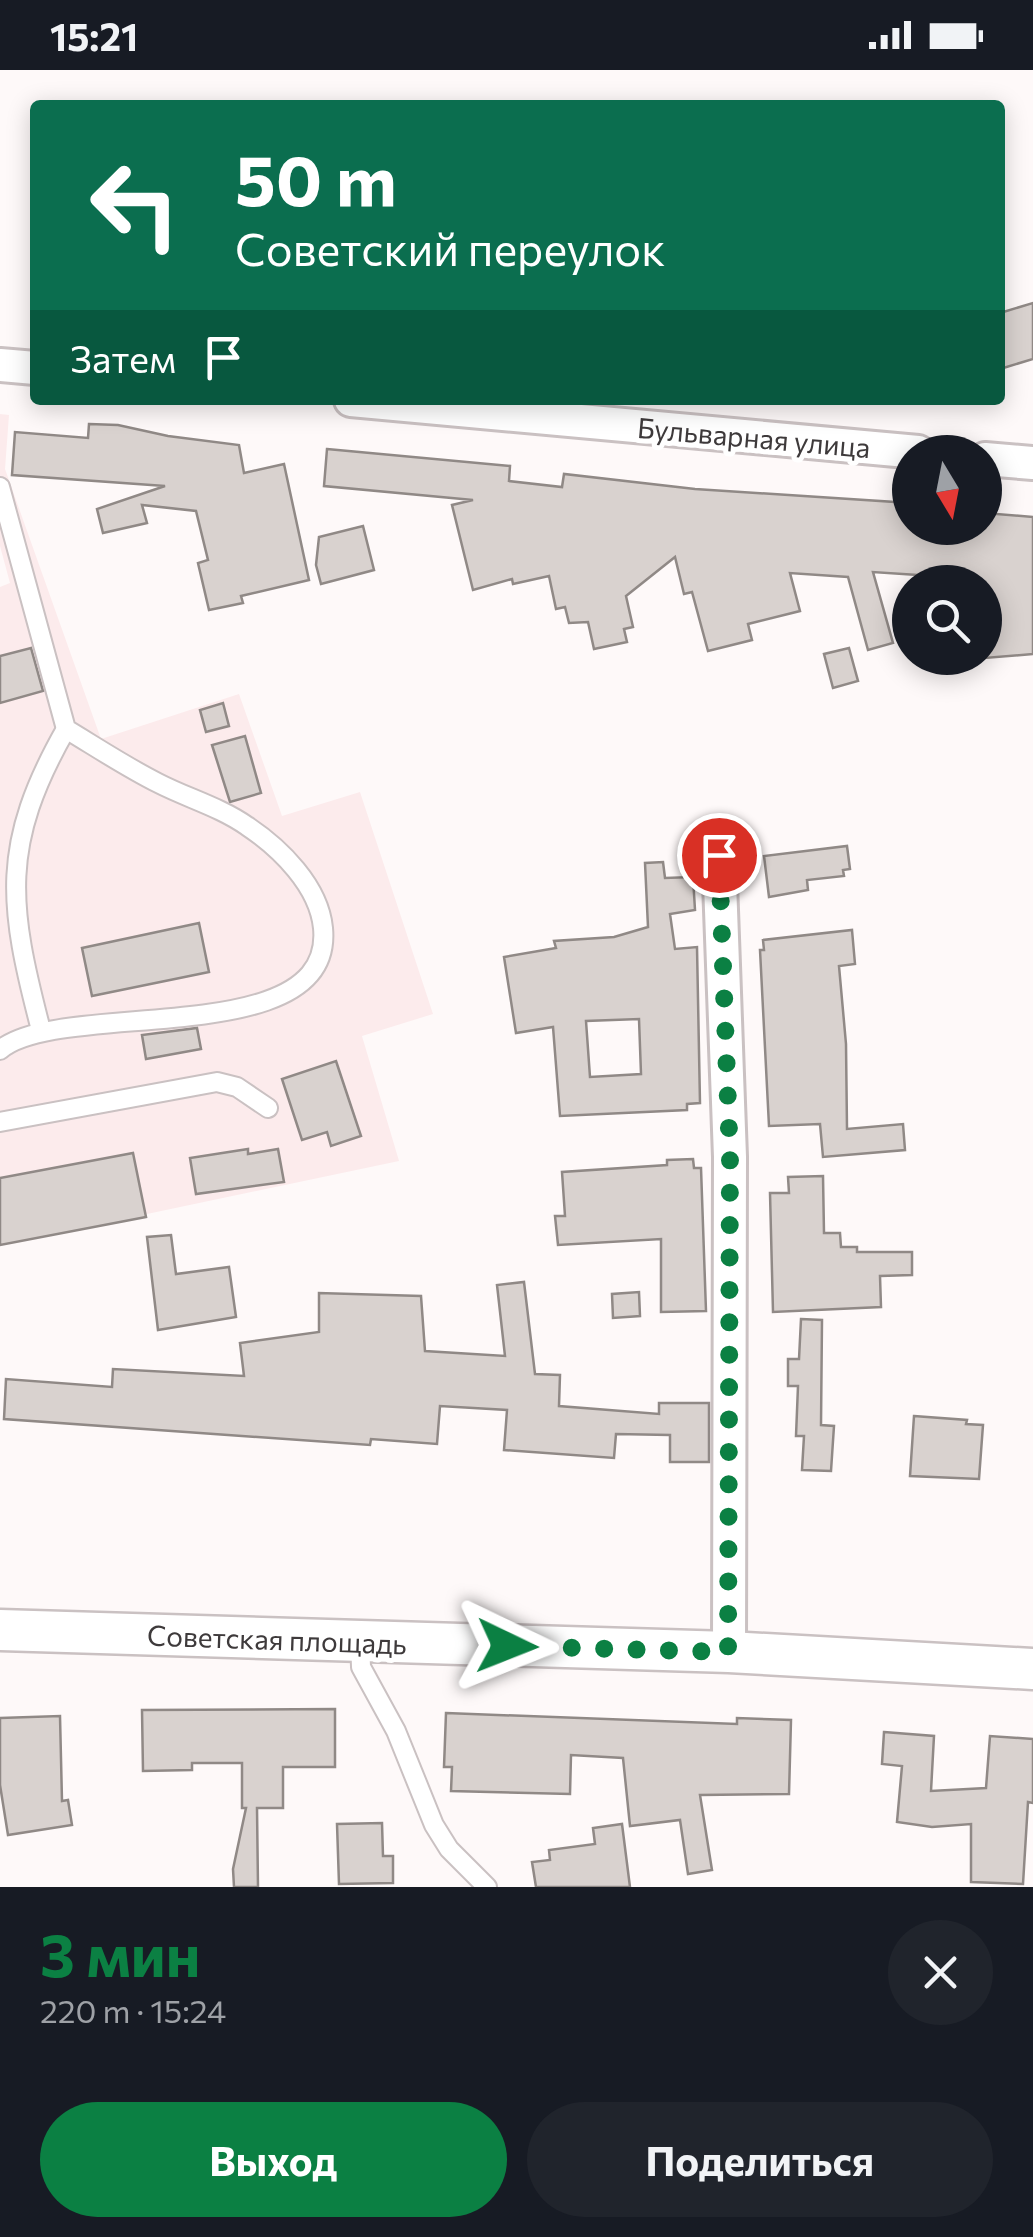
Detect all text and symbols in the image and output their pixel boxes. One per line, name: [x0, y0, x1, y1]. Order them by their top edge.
text: 15:21: [50, 12, 138, 59]
text: 50 m: [235, 135, 397, 220]
icon: left: [70, 140, 200, 270]
text: Советский переулок: [235, 220, 665, 275]
icon: arrive: [196, 330, 251, 385]
text: Затем: [70, 334, 176, 381]
street label: Бульварная улица: [636, 410, 872, 464]
north arrow: [892, 435, 1002, 545]
map controls: [892, 435, 1002, 675]
button: search: [892, 565, 1002, 675]
pin: [677, 813, 762, 898]
icon: arrive: [692, 828, 747, 883]
position arrow: [455, 1594, 559, 1698]
street label: Советская площадь: [147, 1617, 407, 1661]
text: 3 мин: [40, 1916, 201, 1989]
button: close: [888, 1920, 993, 2025]
text: 220 m · 15:24: [40, 1990, 226, 2030]
button: Выход: [40, 2102, 507, 2217]
button: Поделиться: [527, 2102, 993, 2217]

